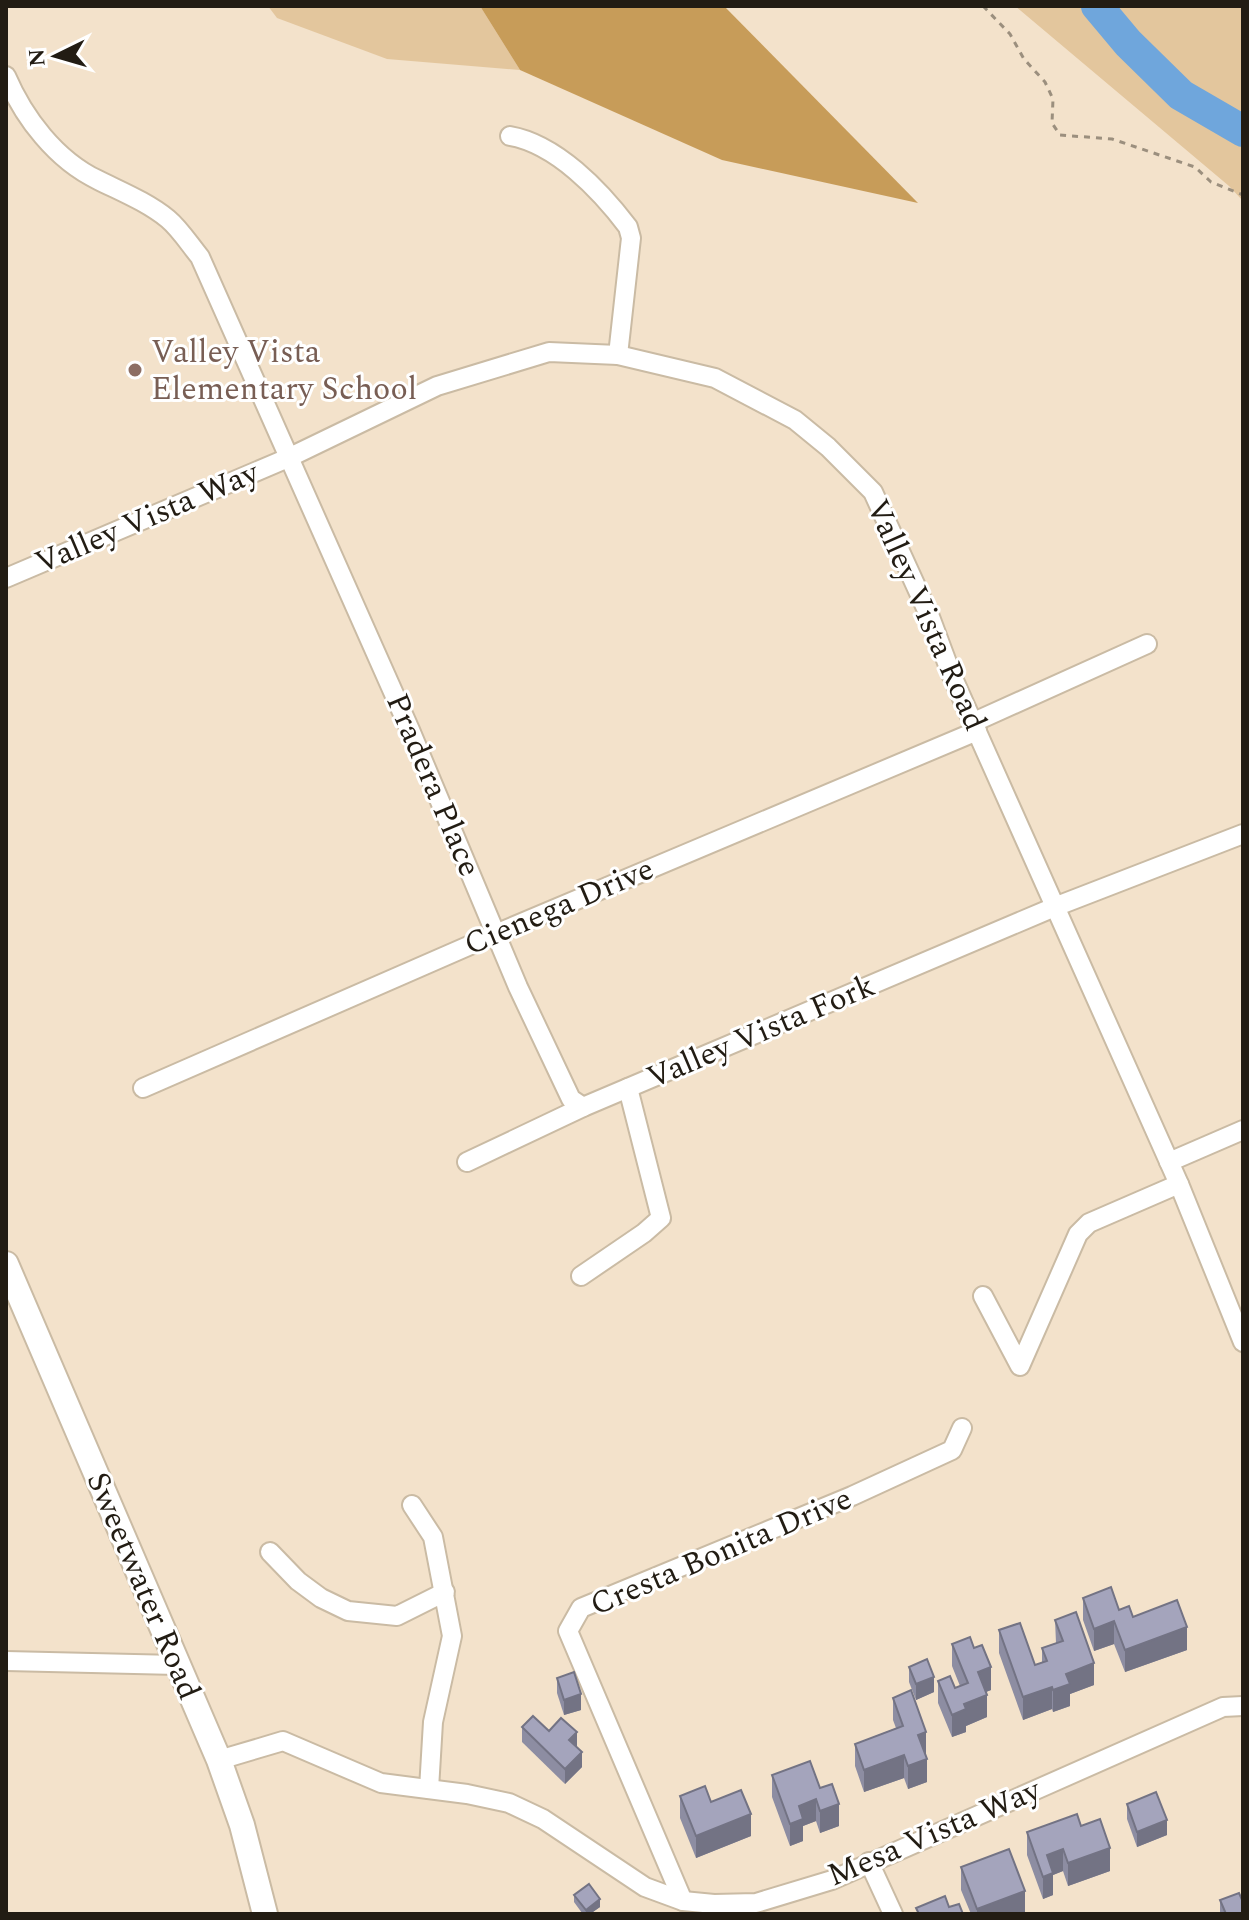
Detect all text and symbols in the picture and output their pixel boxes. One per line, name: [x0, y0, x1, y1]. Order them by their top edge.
north arrow: [16, 16, 96, 96]
text: N: [20, 47, 55, 68]
place label: Valley Vista Elementary School: [151, 328, 417, 414]
marker: Valley Vista Elementary School: [126, 361, 144, 379]
street label: Valley Vista Way: [27, 448, 268, 587]
street label: Valley Vista Road: [853, 491, 999, 739]
street label: Pradera Place: [372, 686, 494, 884]
street label: Cienega Drive: [456, 845, 662, 969]
street label: Valley Vista Fork: [639, 962, 883, 1102]
street label: Sweetwater Road: [73, 1464, 213, 1708]
street label: Cresta Bonita Drive: [582, 1475, 860, 1629]
street label: Mesa Vista Way: [820, 1765, 1050, 1900]

